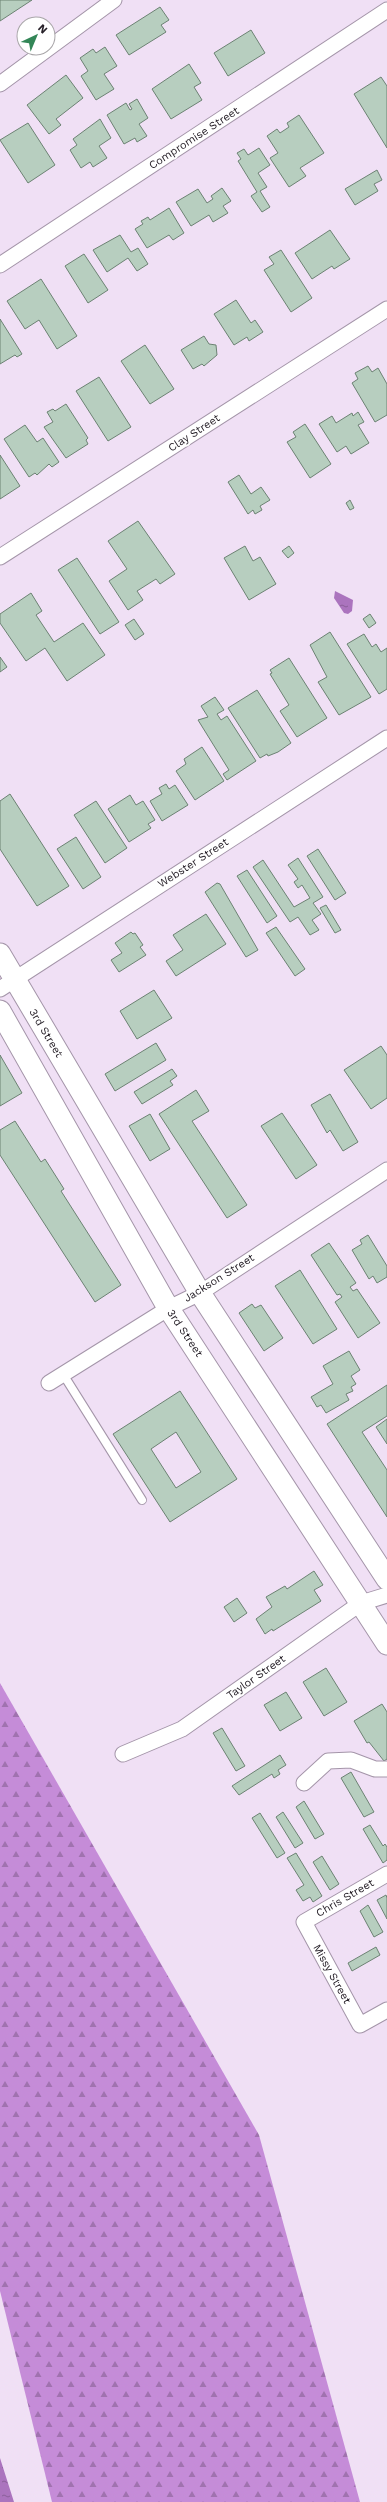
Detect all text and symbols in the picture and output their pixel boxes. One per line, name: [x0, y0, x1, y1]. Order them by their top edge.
north arrow: [16, 16, 56, 56]
text: N: [35, 22, 50, 37]
street label: Compromise Street: [146, 104, 242, 172]
street label: Clay Street: [166, 411, 223, 455]
street label: Webster Street: [155, 835, 231, 891]
street label: 3rd Street: [26, 1006, 66, 1060]
street label: Jackson Street: [181, 1251, 257, 1305]
street label: 3rd Street: [164, 1307, 206, 1360]
street label: Taylor Street: [224, 1652, 288, 1702]
street label: Chris Street: [314, 1876, 376, 1920]
street label: Missy Street: [310, 1942, 354, 2006]

